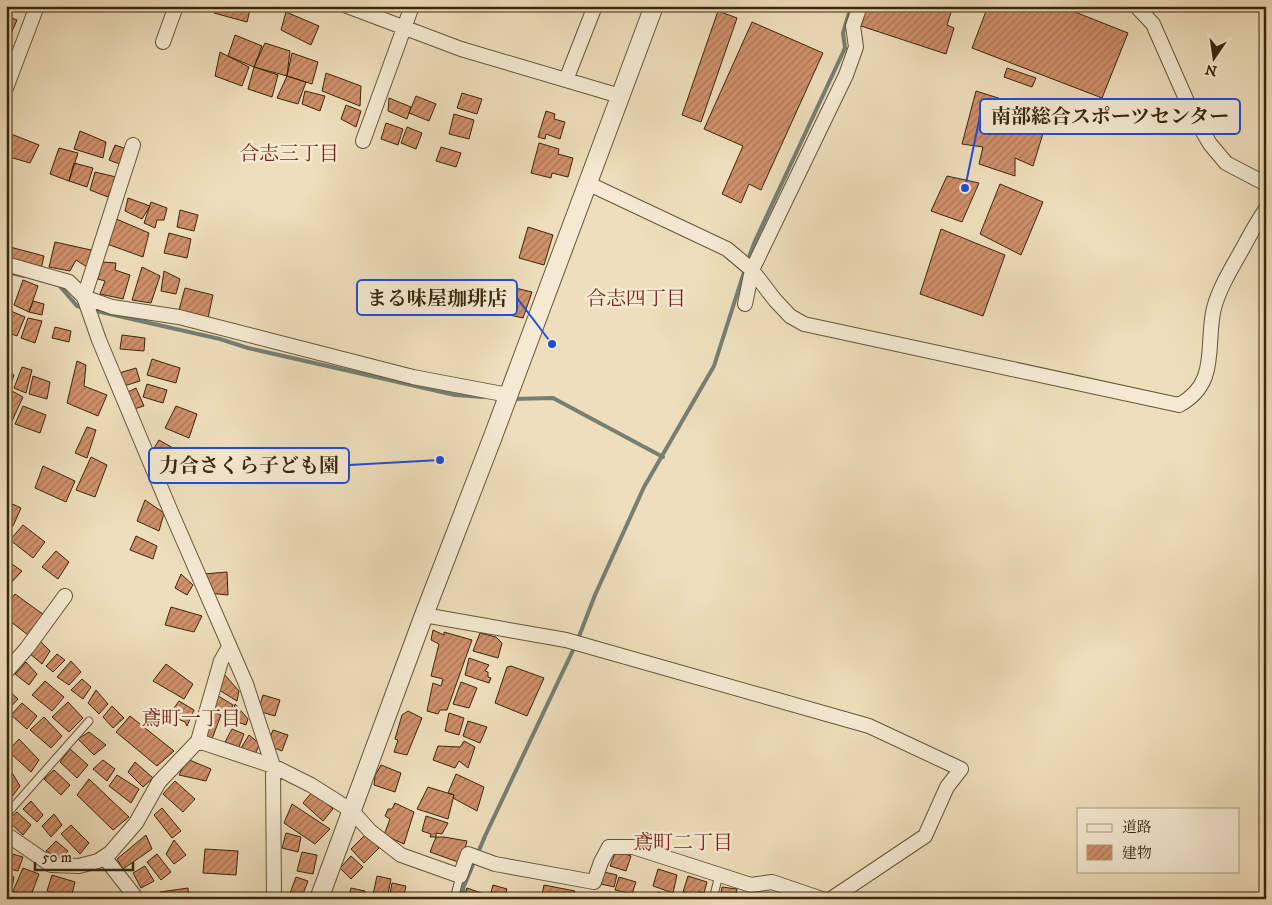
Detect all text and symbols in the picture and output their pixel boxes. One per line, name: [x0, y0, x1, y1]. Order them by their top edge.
north arrow: [1190, 32, 1240, 82]
text: N: [1203, 60, 1219, 80]
callout: 南部総合スポーツセンター: [980, 99, 1240, 134]
text: 南部総合スポーツセンター: [991, 105, 1229, 130]
district label: 合志三丁目: [239, 142, 339, 167]
callout: まる味屋珈琲店: [357, 280, 517, 315]
text: まる味屋珈琲店: [367, 287, 507, 312]
district label: 合志四丁目: [586, 287, 686, 312]
callout: 力合さくら子ども園: [149, 448, 349, 483]
text: 力合さくら子ども園: [159, 454, 339, 479]
district label: 鳶町一丁目: [141, 707, 241, 732]
legend: [1077, 808, 1240, 872]
text: 道路: [1122, 818, 1152, 837]
district label: 鳶町二丁目: [633, 831, 733, 856]
scale bar: [35, 840, 132, 872]
text: 建物: [1122, 844, 1152, 863]
text: 50 m: [42, 848, 72, 867]

